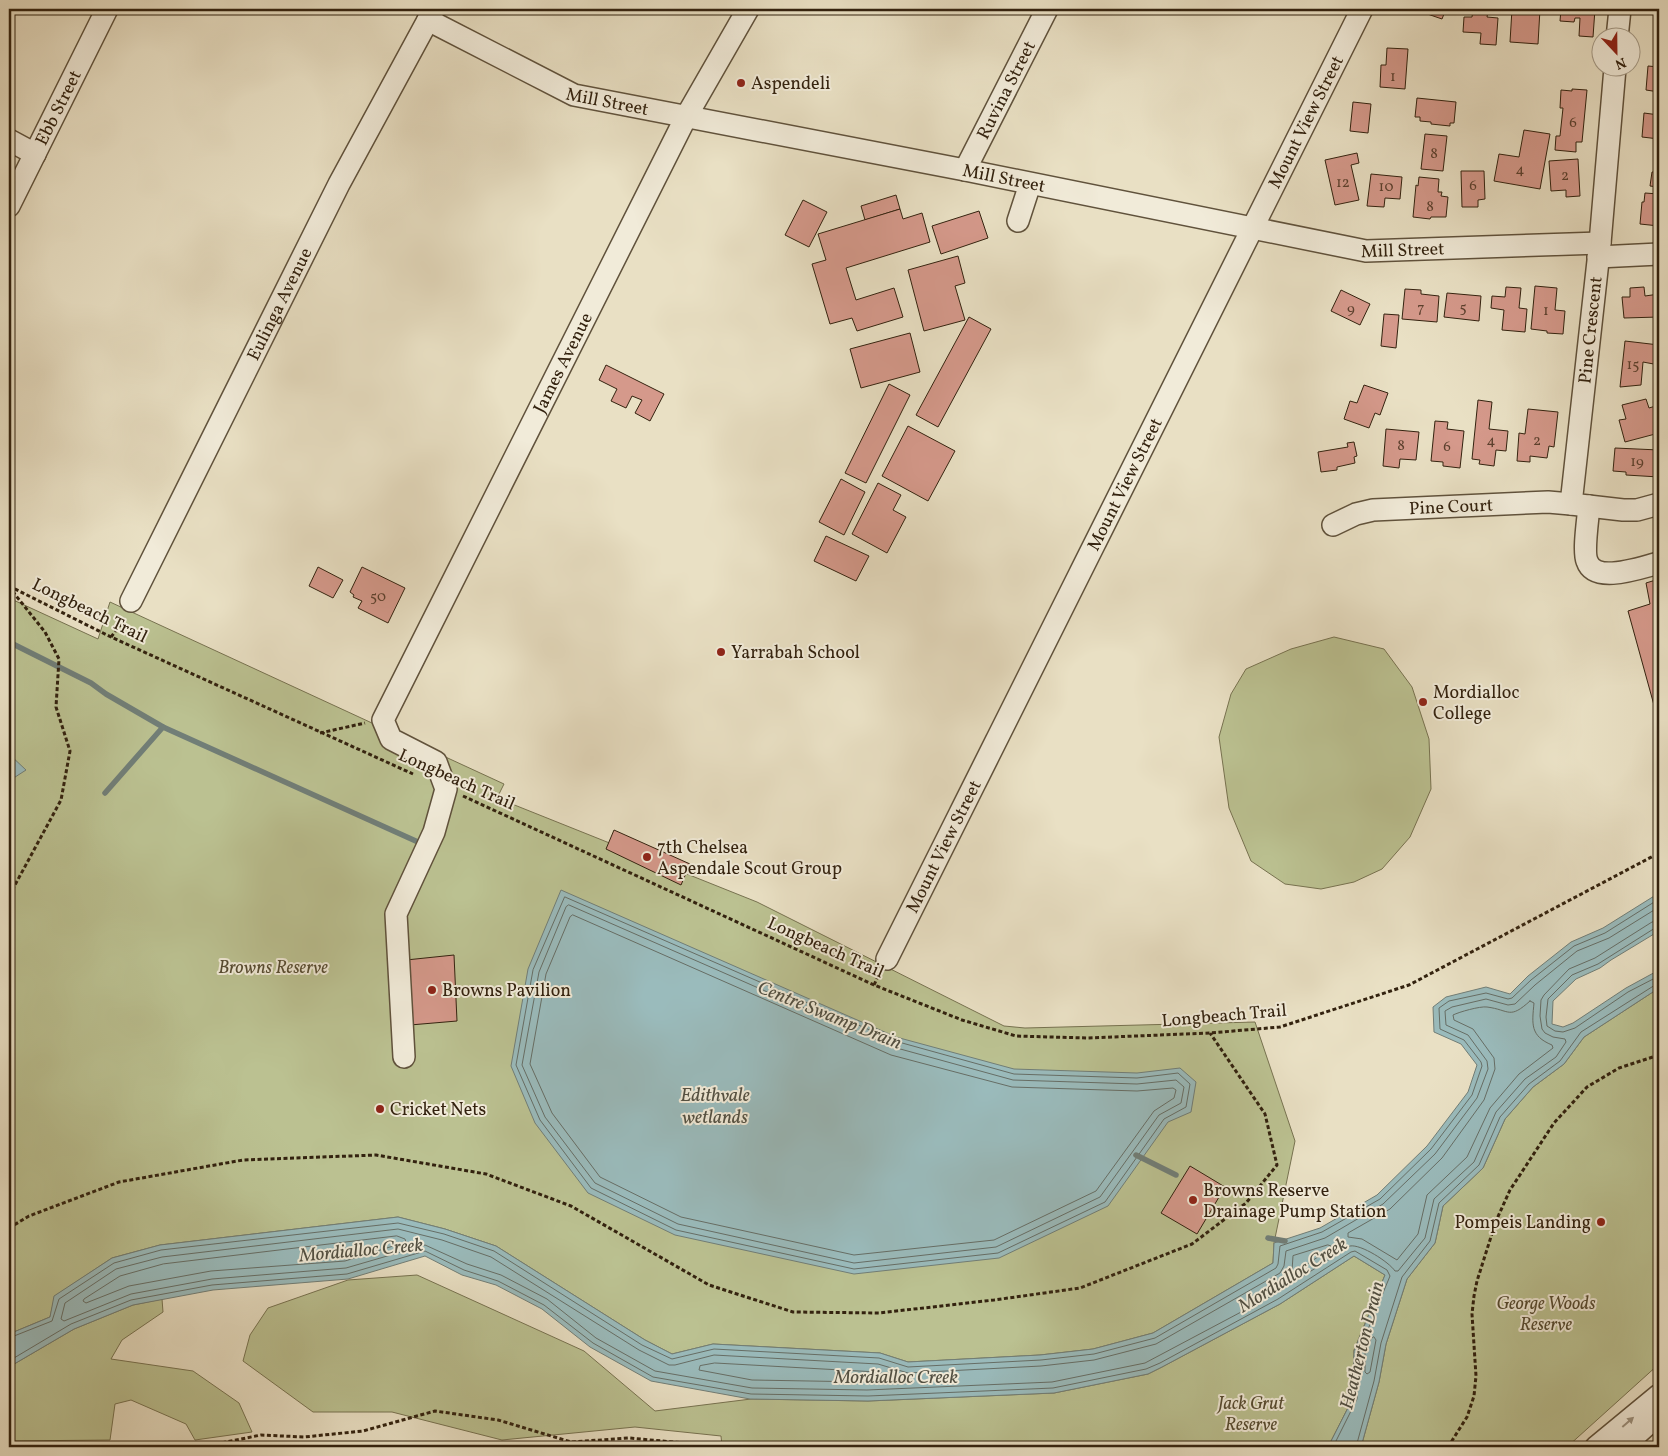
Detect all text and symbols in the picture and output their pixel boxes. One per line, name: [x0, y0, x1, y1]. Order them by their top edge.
north arrow: [1590, 28, 1640, 78]
street label: Ruvina Street: [972, 37, 1043, 144]
street label: Mount View Street: [1263, 52, 1351, 193]
text: N: [1612, 52, 1629, 73]
street label: Ebb Street: [30, 66, 89, 150]
house number: 1: [1390, 67, 1396, 88]
place label: Aspendeli: [751, 72, 830, 97]
marker: Aspendeli: [735, 77, 747, 89]
street label: Mill Street: [563, 83, 650, 123]
house number: 6: [1569, 113, 1577, 134]
house number: 8: [1430, 144, 1438, 165]
street label: Mill Street: [960, 159, 1047, 200]
house number: 4: [1516, 160, 1525, 181]
house number: 2: [1561, 166, 1569, 187]
house number: 12: [1336, 173, 1350, 194]
house number: 6: [1469, 176, 1477, 197]
house number: 10: [1379, 177, 1393, 198]
house number: 8: [1426, 197, 1434, 218]
street label: Mill Street: [1360, 237, 1445, 265]
street label: Eulinga Avenue: [242, 244, 319, 365]
street label: Pine Crescent: [1573, 275, 1610, 385]
house number: 7: [1417, 298, 1425, 319]
house number: 5: [1459, 298, 1467, 319]
house number: 9: [1347, 299, 1355, 320]
house number: 1: [1543, 301, 1549, 322]
street label: James Avenue: [528, 309, 600, 418]
house number: 15: [1626, 355, 1640, 376]
street label: Mount View Street: [1082, 414, 1170, 556]
house number: 4: [1487, 431, 1496, 452]
house number: 2: [1533, 431, 1541, 452]
house number: 8: [1397, 436, 1405, 457]
house number: 6: [1443, 437, 1451, 458]
house number: 19: [1630, 452, 1644, 473]
street label: Pine Court: [1408, 494, 1494, 522]
street label: Longbeach Trail: [27, 573, 151, 650]
house number: 50: [370, 587, 386, 608]
place label: Yarrabah School: [731, 641, 860, 666]
marker: Yarrabah School: [715, 646, 727, 658]
place label: Mordialloc College: [1433, 681, 1519, 727]
marker: Mordialloc College: [1417, 696, 1429, 708]
street label: Longbeach Trail: [394, 743, 519, 817]
street label: Mount View Street: [901, 776, 988, 918]
place label: 7th Chelsea Aspendale Scout Group: [657, 836, 842, 882]
marker: 7th Chelsea Aspendale Scout Group: [641, 851, 653, 863]
street label: Longbeach Trail: [763, 911, 888, 985]
park label: Browns Reserve: [218, 956, 328, 981]
water label: Centre Swamp Drain: [753, 975, 905, 1057]
place label: Browns Pavilion: [442, 979, 571, 1004]
marker: Browns Pavilion: [426, 984, 438, 996]
street label: Longbeach Trail: [1161, 999, 1288, 1034]
water label: Edithvale wetlands: [680, 1083, 750, 1131]
place label: Cricket Nets: [390, 1098, 486, 1123]
marker: Cricket Nets: [374, 1103, 386, 1115]
place label: Browns Reserve Drainage Pump Station: [1203, 1179, 1387, 1225]
marker: Browns Reserve Drainage Pump Station: [1187, 1194, 1199, 1206]
place label: Pompeis Landing: [1455, 1211, 1591, 1236]
marker: Pompeis Landing: [1595, 1216, 1607, 1228]
water label: Mordialloc Creek: [1233, 1232, 1353, 1320]
water label: Mordialloc Creek: [297, 1233, 424, 1269]
water label: Heatherton Drain: [1334, 1278, 1392, 1412]
park label: George Woods Reserve: [1496, 1292, 1596, 1338]
water label: Mordialloc Creek: [833, 1365, 958, 1391]
park label: Jack Grut Reserve: [1216, 1392, 1285, 1438]
one-way arrow: [1622, 1416, 1635, 1427]

